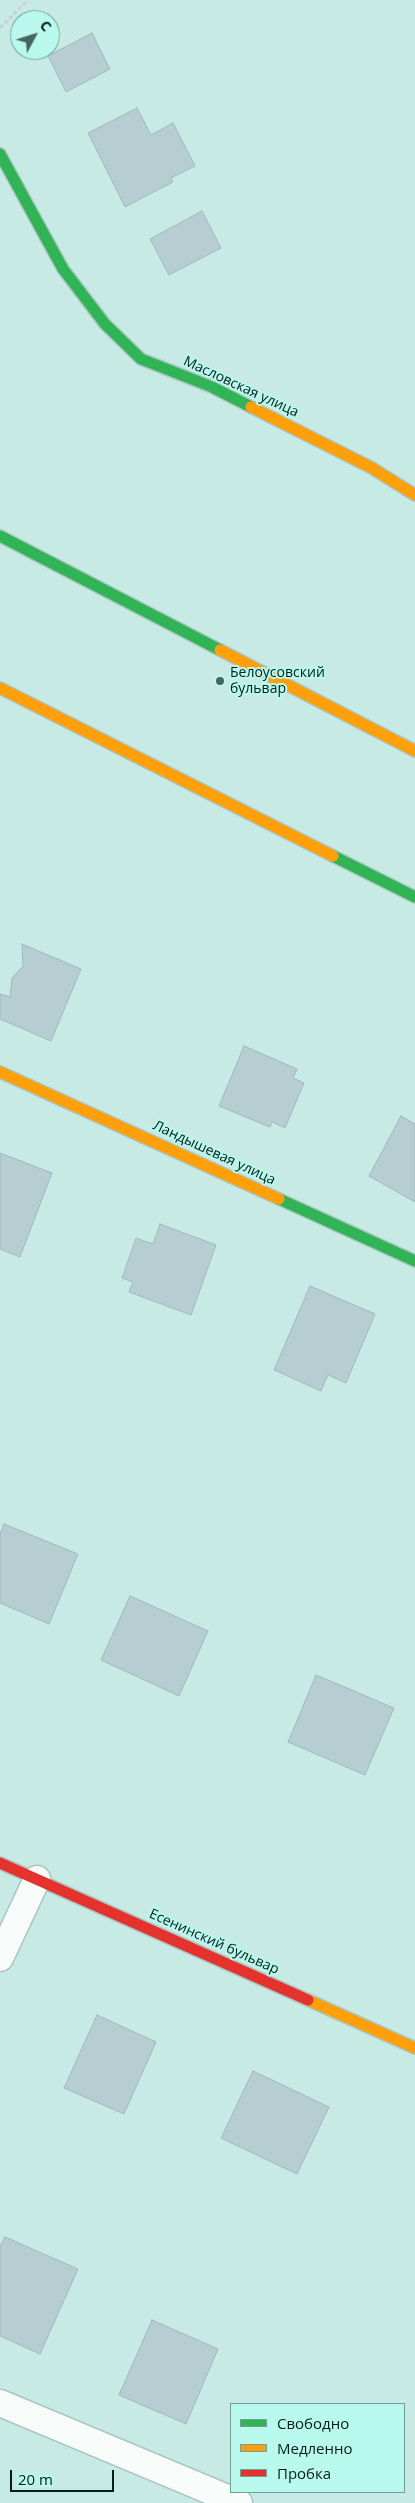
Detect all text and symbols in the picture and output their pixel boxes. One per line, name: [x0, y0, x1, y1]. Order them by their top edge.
north arrow: [10, 10, 60, 60]
text: С: [36, 16, 56, 35]
street label: Масловская улица: [181, 353, 301, 421]
place label: Белоусовский бульвар: [230, 665, 325, 698]
marker: Белоусовский бульвар: [214, 675, 226, 687]
street label: Ландышевая улица: [150, 1117, 278, 1189]
street label: Есенинский бульвар: [146, 1906, 282, 1978]
legend: [230, 2403, 405, 2493]
text: Свободно: [277, 2413, 349, 2433]
text: Медленно: [277, 2438, 353, 2458]
scale bar: [12, 2460, 116, 2492]
text: Пробка: [277, 2463, 331, 2483]
text: 20 m: [18, 2469, 53, 2489]

